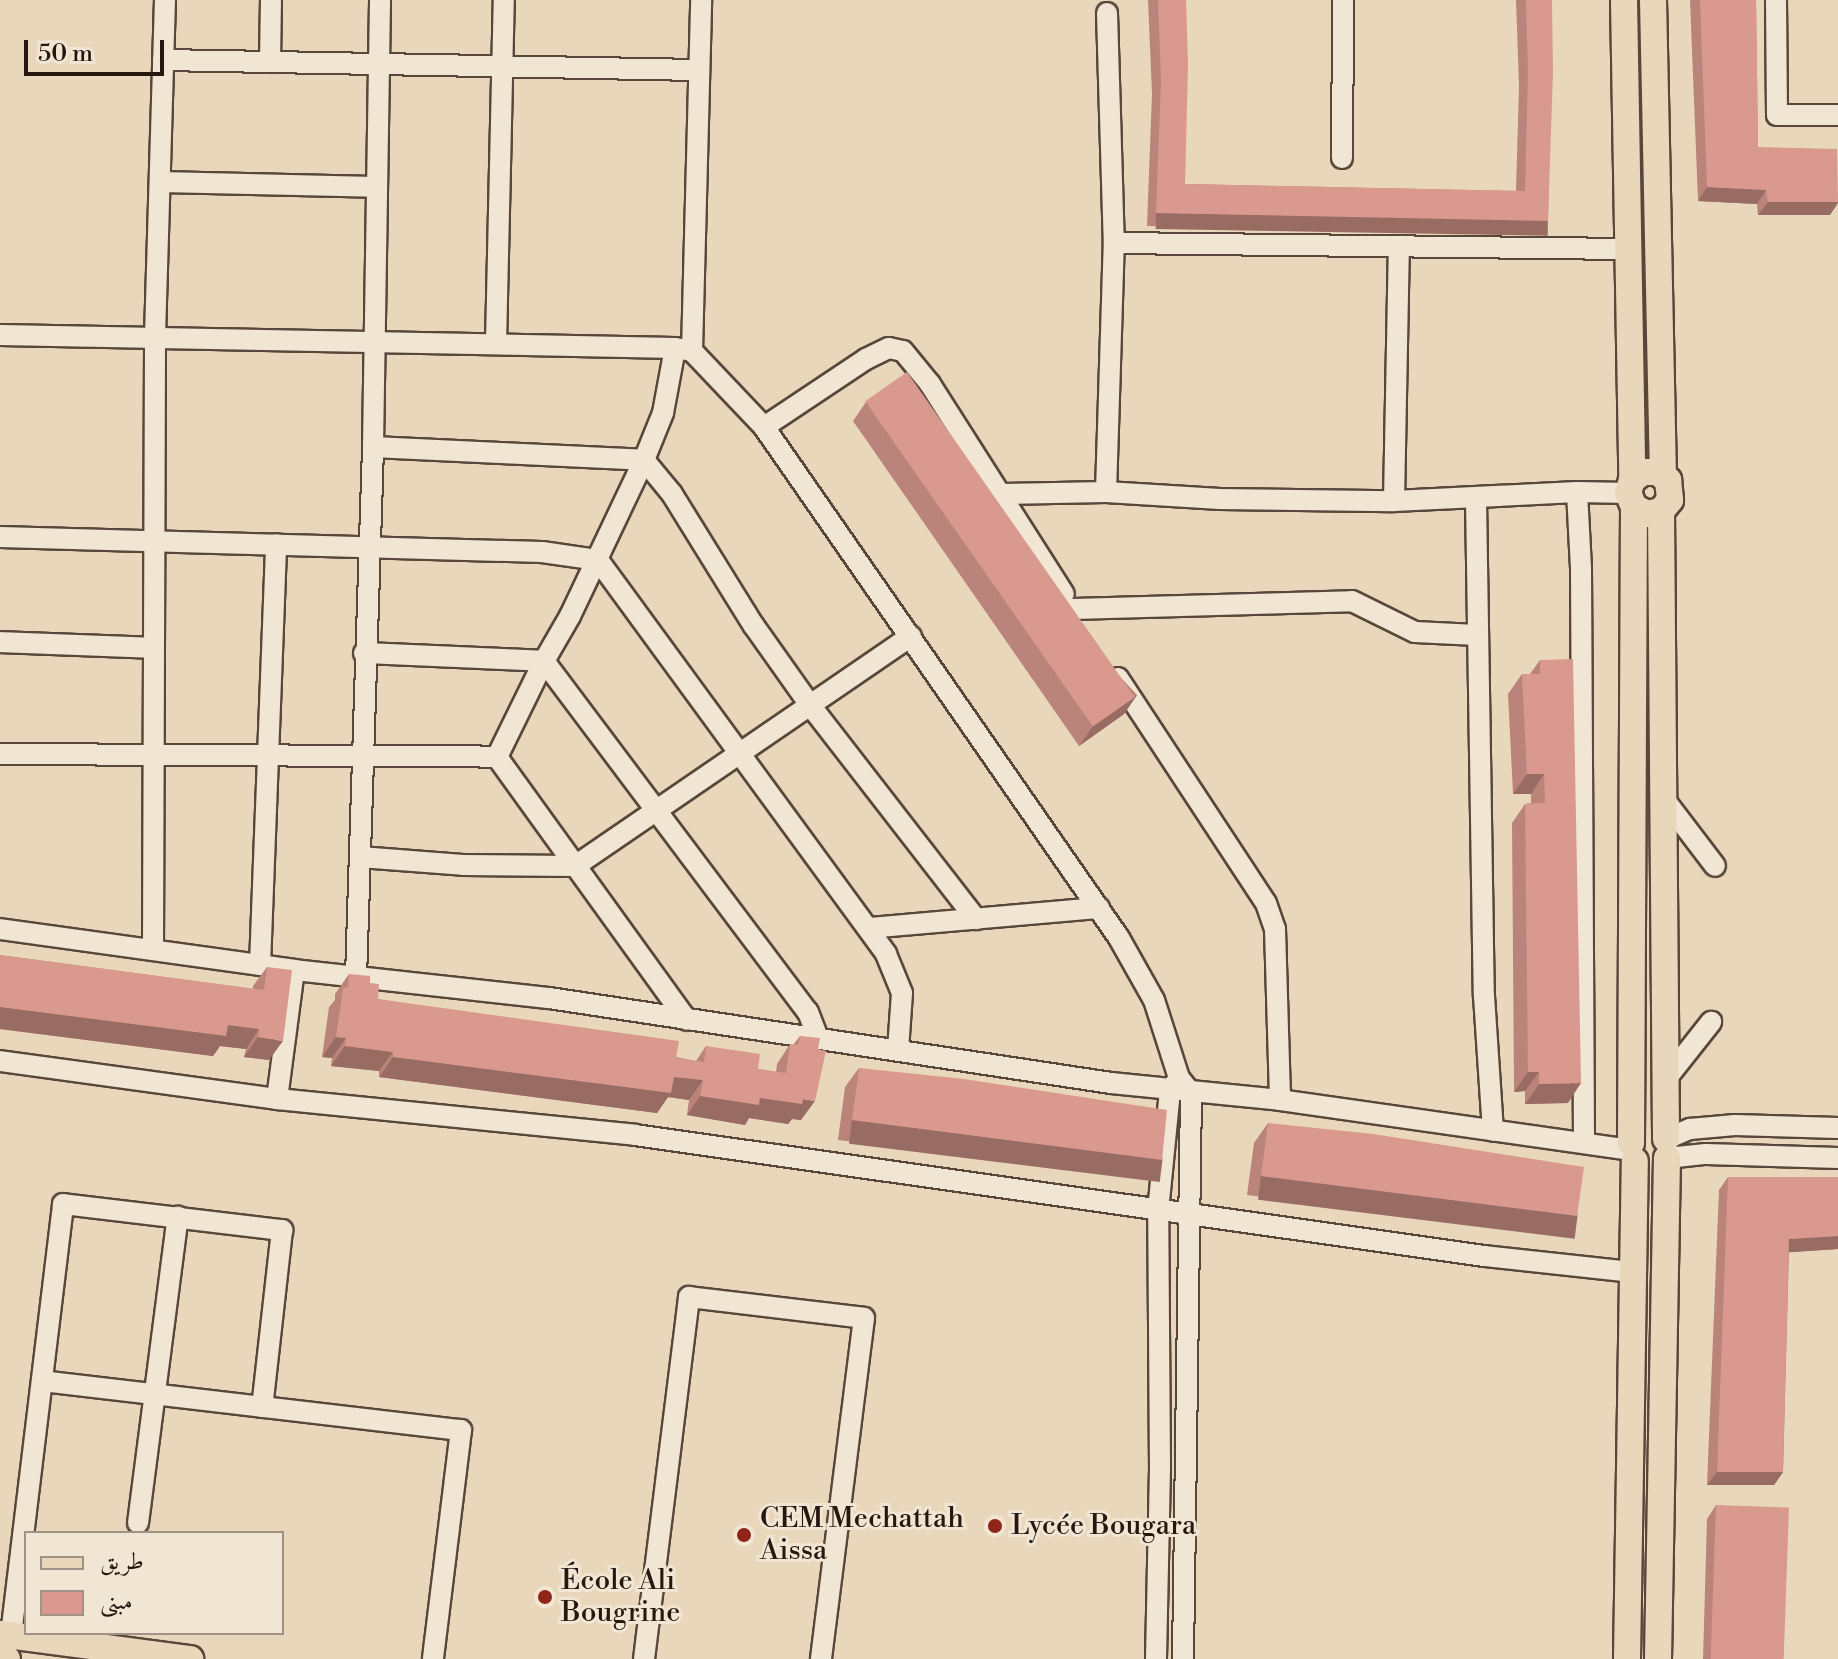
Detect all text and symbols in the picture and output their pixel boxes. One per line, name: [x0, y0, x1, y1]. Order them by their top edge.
scale bar: [28, 24, 168, 74]
text: 50 m: [38, 39, 93, 69]
place label: CEM Mechattah Aissa: [760, 1502, 964, 1568]
place label: Lycée Bougara: [1011, 1509, 1196, 1543]
marker: Lycée Bougara: [986, 1517, 1004, 1535]
marker: CEM Mechattah Aissa: [735, 1526, 753, 1544]
legend: [24, 1531, 284, 1635]
text: طريق: [100, 1547, 144, 1577]
place label: École Ali Bougrine: [561, 1564, 680, 1630]
text: مبنى: [100, 1587, 133, 1617]
marker: École Ali Bougrine: [536, 1588, 554, 1606]

